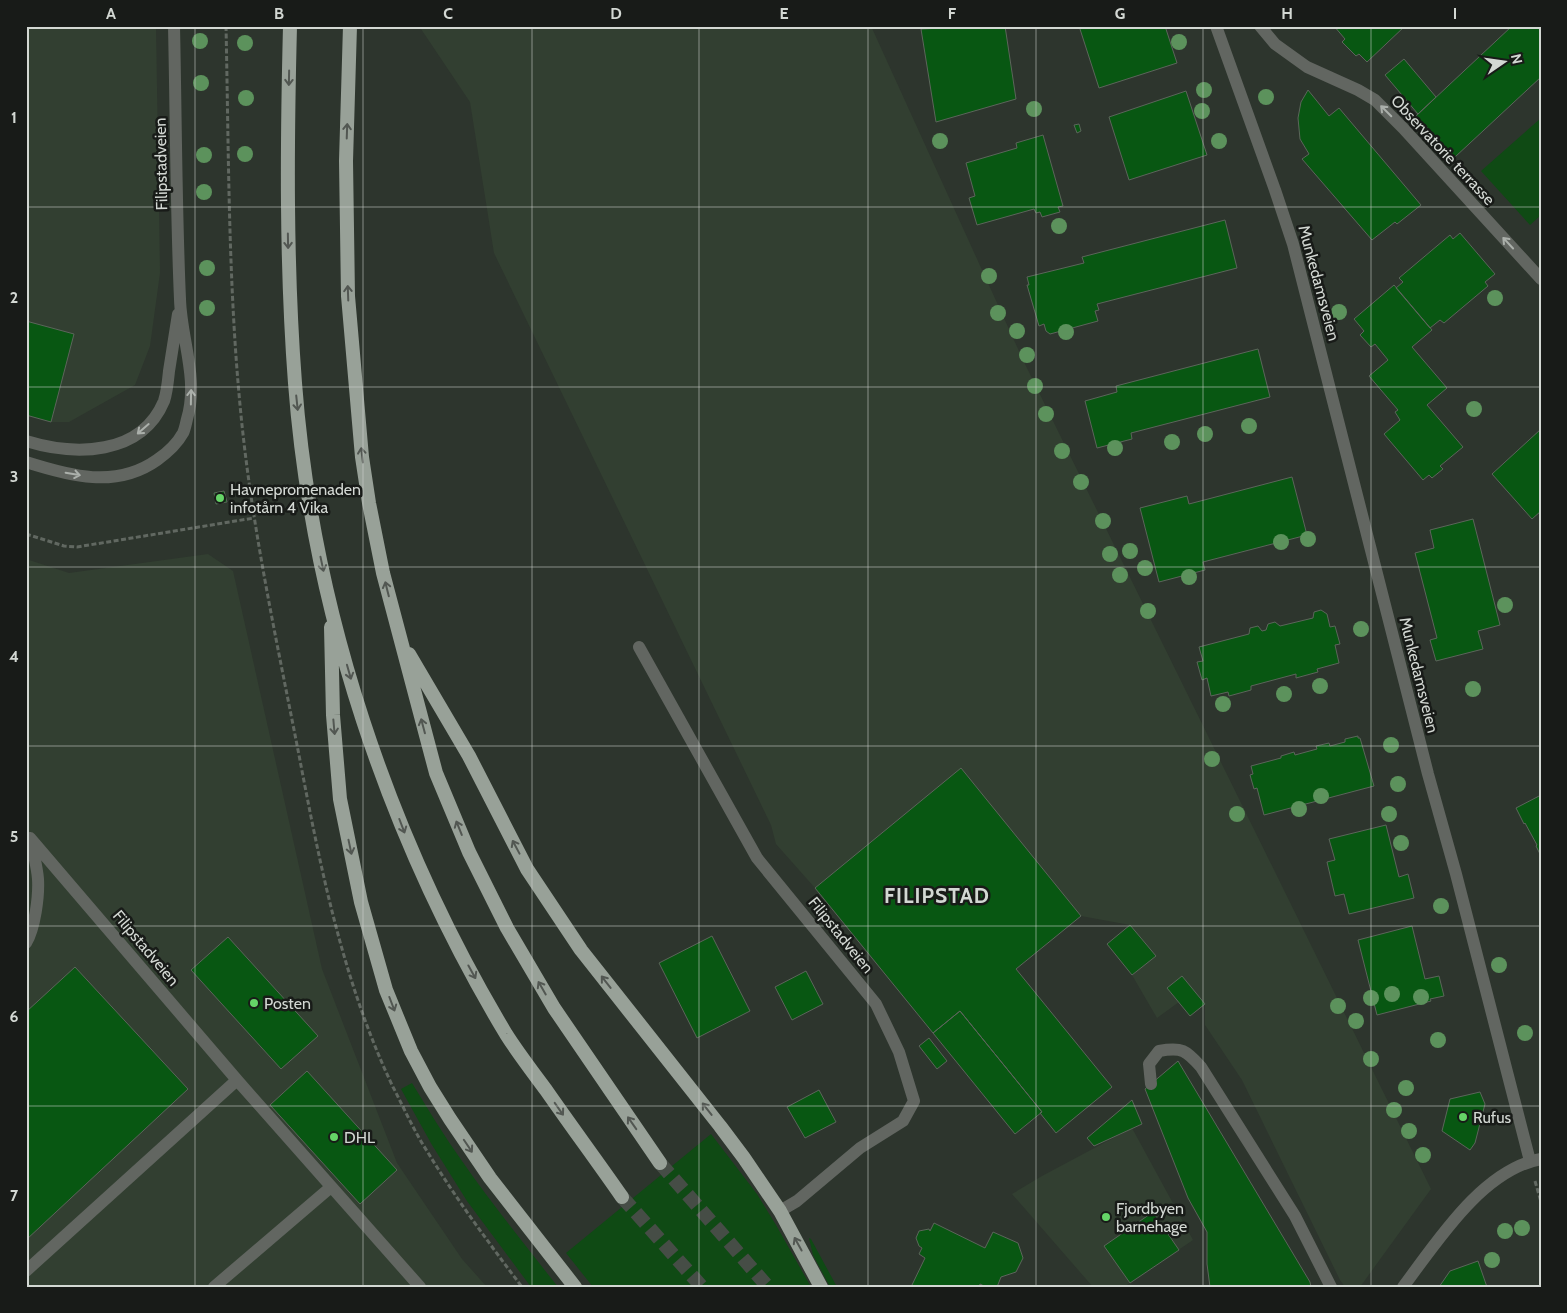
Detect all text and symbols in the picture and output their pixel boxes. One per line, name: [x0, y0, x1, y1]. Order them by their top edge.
text: A: [106, 4, 116, 23]
text: B: [274, 4, 284, 23]
text: C: [443, 4, 453, 23]
text: D: [610, 4, 622, 23]
text: E: [779, 4, 789, 23]
text: F: [948, 4, 957, 23]
text: G: [1115, 4, 1125, 23]
text: H: [1281, 4, 1293, 23]
text: I: [1453, 4, 1457, 23]
north arrow: [1480, 38, 1530, 88]
text: N: [1507, 52, 1527, 66]
one-way arrow: [284, 70, 294, 86]
street label: Observatorie terrasse: [1387, 91, 1499, 209]
one-way arrow: [1380, 105, 1392, 117]
text: 1: [11, 108, 17, 127]
street label: Filipstadveien: [151, 117, 171, 211]
one-way arrow: [343, 123, 352, 139]
street label: Munkedamsveien: [1294, 223, 1344, 343]
one-way arrow: [284, 233, 293, 249]
one-way arrow: [1502, 237, 1514, 250]
one-way arrow: [343, 285, 353, 302]
text: 2: [10, 288, 18, 307]
one-way arrow: [186, 389, 196, 406]
one-way arrow: [292, 395, 302, 411]
one-way arrow: [137, 423, 150, 435]
one-way arrow: [357, 447, 367, 463]
text: 3: [10, 467, 18, 486]
one-way arrow: [65, 470, 81, 480]
place label: Havnepromenaden infotårn 4 Vika: [230, 480, 361, 517]
marker: Havnepromenaden infotårn 4 Vika: [214, 492, 226, 504]
one-way arrow: [317, 555, 327, 571]
one-way arrow: [382, 582, 391, 598]
street label: Munkedamsveien: [1395, 615, 1443, 735]
text: 4: [9, 647, 19, 666]
one-way arrow: [345, 664, 355, 680]
one-way arrow: [418, 718, 428, 734]
one-way arrow: [329, 719, 339, 735]
one-way arrow: [398, 817, 407, 833]
one-way arrow: [453, 821, 463, 836]
text: 5: [10, 827, 18, 846]
one-way arrow: [346, 839, 355, 855]
one-way arrow: [511, 840, 520, 855]
district label: FILIPSTAD: [884, 883, 990, 908]
street label: Filipstadveien: [804, 893, 878, 977]
street label: Filipstadveien: [109, 906, 183, 990]
one-way arrow: [467, 965, 477, 980]
one-way arrow: [601, 976, 612, 989]
one-way arrow: [536, 981, 546, 995]
place label: Posten: [264, 994, 311, 1013]
one-way arrow: [387, 996, 397, 1011]
marker: Posten: [248, 997, 260, 1009]
text: 6: [10, 1007, 19, 1026]
one-way arrow: [554, 1102, 564, 1116]
one-way arrow: [701, 1103, 712, 1116]
place label: Rufus: [1473, 1108, 1512, 1127]
marker: Rufus: [1457, 1111, 1469, 1123]
one-way arrow: [627, 1116, 637, 1130]
place label: DHL: [344, 1128, 375, 1147]
marker: DHL: [328, 1131, 340, 1143]
one-way arrow: [464, 1139, 474, 1153]
text: 7: [10, 1186, 19, 1205]
place label: Fjordbyen barnehage: [1116, 1199, 1187, 1236]
marker: Fjordbyen barnehage: [1100, 1211, 1112, 1223]
one-way arrow: [793, 1236, 803, 1251]

